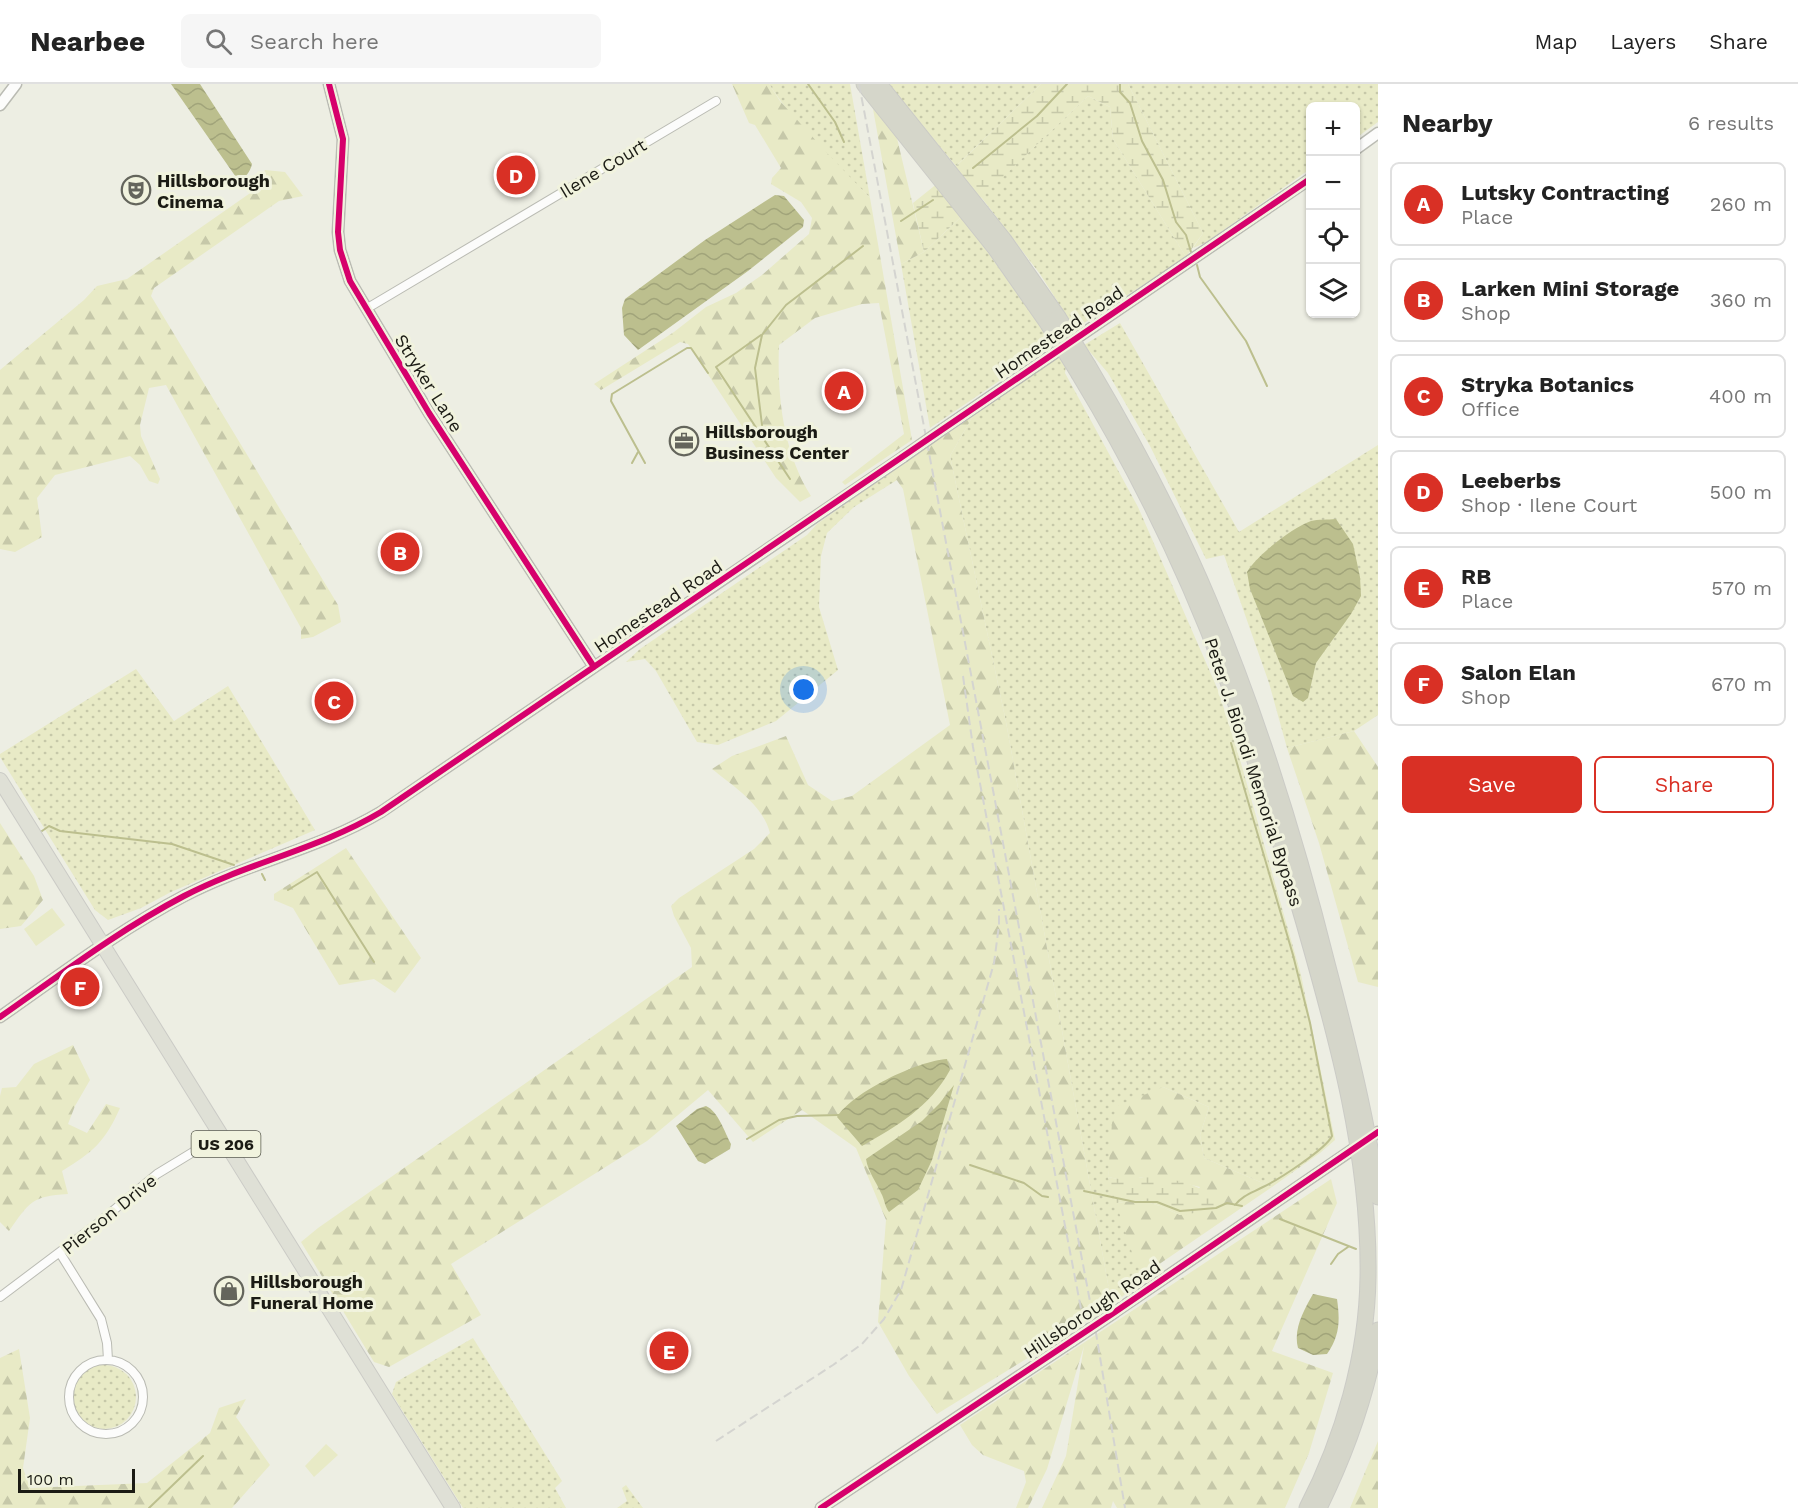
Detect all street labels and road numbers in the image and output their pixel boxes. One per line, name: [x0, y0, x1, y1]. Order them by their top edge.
street label: Ilene Court: [556, 134, 651, 202]
street label: Homestead Road: [991, 281, 1127, 383]
street label: Stryker Lane: [391, 330, 467, 436]
street label: Homestead Road: [590, 555, 726, 657]
street label: Peter J. Biondi Memorial Bypass: [1201, 635, 1307, 909]
road number: US 206: [192, 1131, 260, 1157]
street label: Pierson Drive: [58, 1170, 160, 1258]
street label: Hillsborough Road: [1020, 1255, 1164, 1363]

